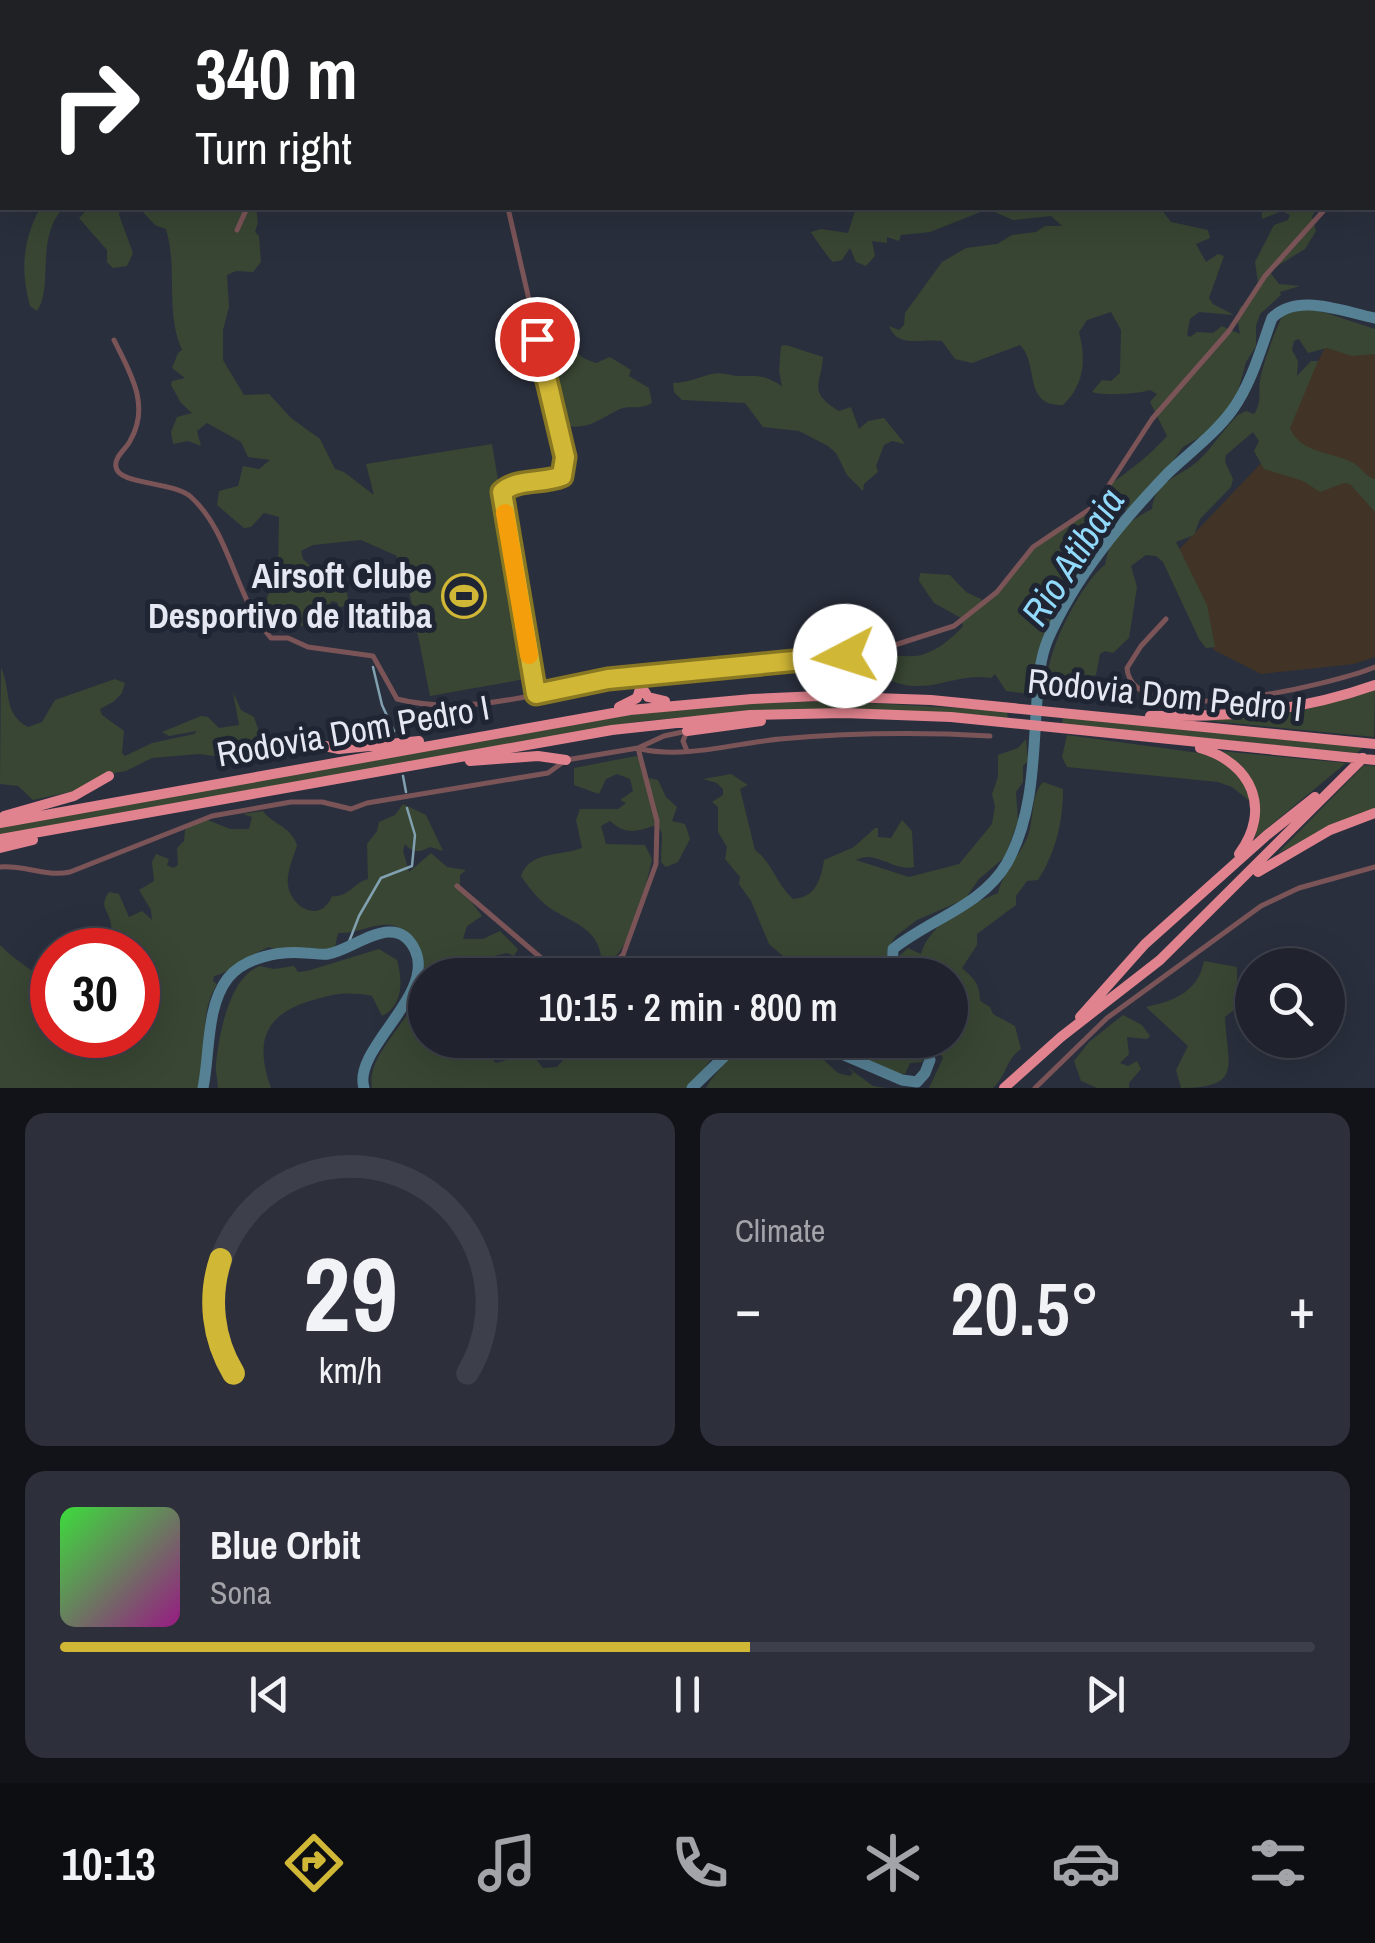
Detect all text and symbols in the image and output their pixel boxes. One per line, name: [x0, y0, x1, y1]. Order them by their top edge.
text: 340 m: [195, 27, 358, 121]
icon: right: [30, 40, 160, 170]
text: Turn right: [195, 117, 352, 178]
pin: [495, 297, 580, 382]
icon: arrive: [510, 312, 565, 367]
water label: Rio Atibaia: [1009, 478, 1136, 635]
place label: Airsoft Clube Desportivo de Itatiba: [148, 552, 432, 639]
sports icon: Airsoft Clube Desportivo de Itatiba: [441, 573, 487, 619]
position arrow: [793, 604, 897, 708]
street label: Rodovia Dom Pedro I: [1025, 657, 1305, 732]
street label: Rodovia Dom Pedro I: [213, 683, 493, 778]
speed limit sign: 30: [30, 928, 160, 1058]
map controls: [1235, 948, 1345, 1058]
button: search: [1235, 948, 1345, 1058]
text: 10:15 · 2 min · 800 m: [538, 982, 838, 1033]
text: Climate: [735, 1209, 825, 1252]
text: 29: [303, 1223, 397, 1363]
text: 20.5°: [950, 1257, 1100, 1358]
text: −: [735, 1271, 761, 1345]
text: +: [1289, 1271, 1315, 1345]
text: km/h: [318, 1346, 382, 1394]
text: Blue Orbit: [210, 1520, 361, 1571]
text: Sona: [210, 1571, 271, 1614]
icon: previous: [242, 1667, 297, 1722]
icon: pause: [660, 1667, 715, 1722]
icon: next: [1078, 1667, 1133, 1722]
icon: directions: [279, 1828, 349, 1898]
icon: music: [472, 1828, 542, 1898]
icon: phone: [665, 1828, 735, 1898]
icon: climate: [858, 1828, 928, 1898]
icon: car: [1051, 1828, 1121, 1898]
icon: filters: [1243, 1828, 1313, 1898]
text: 10:13: [61, 1833, 156, 1894]

